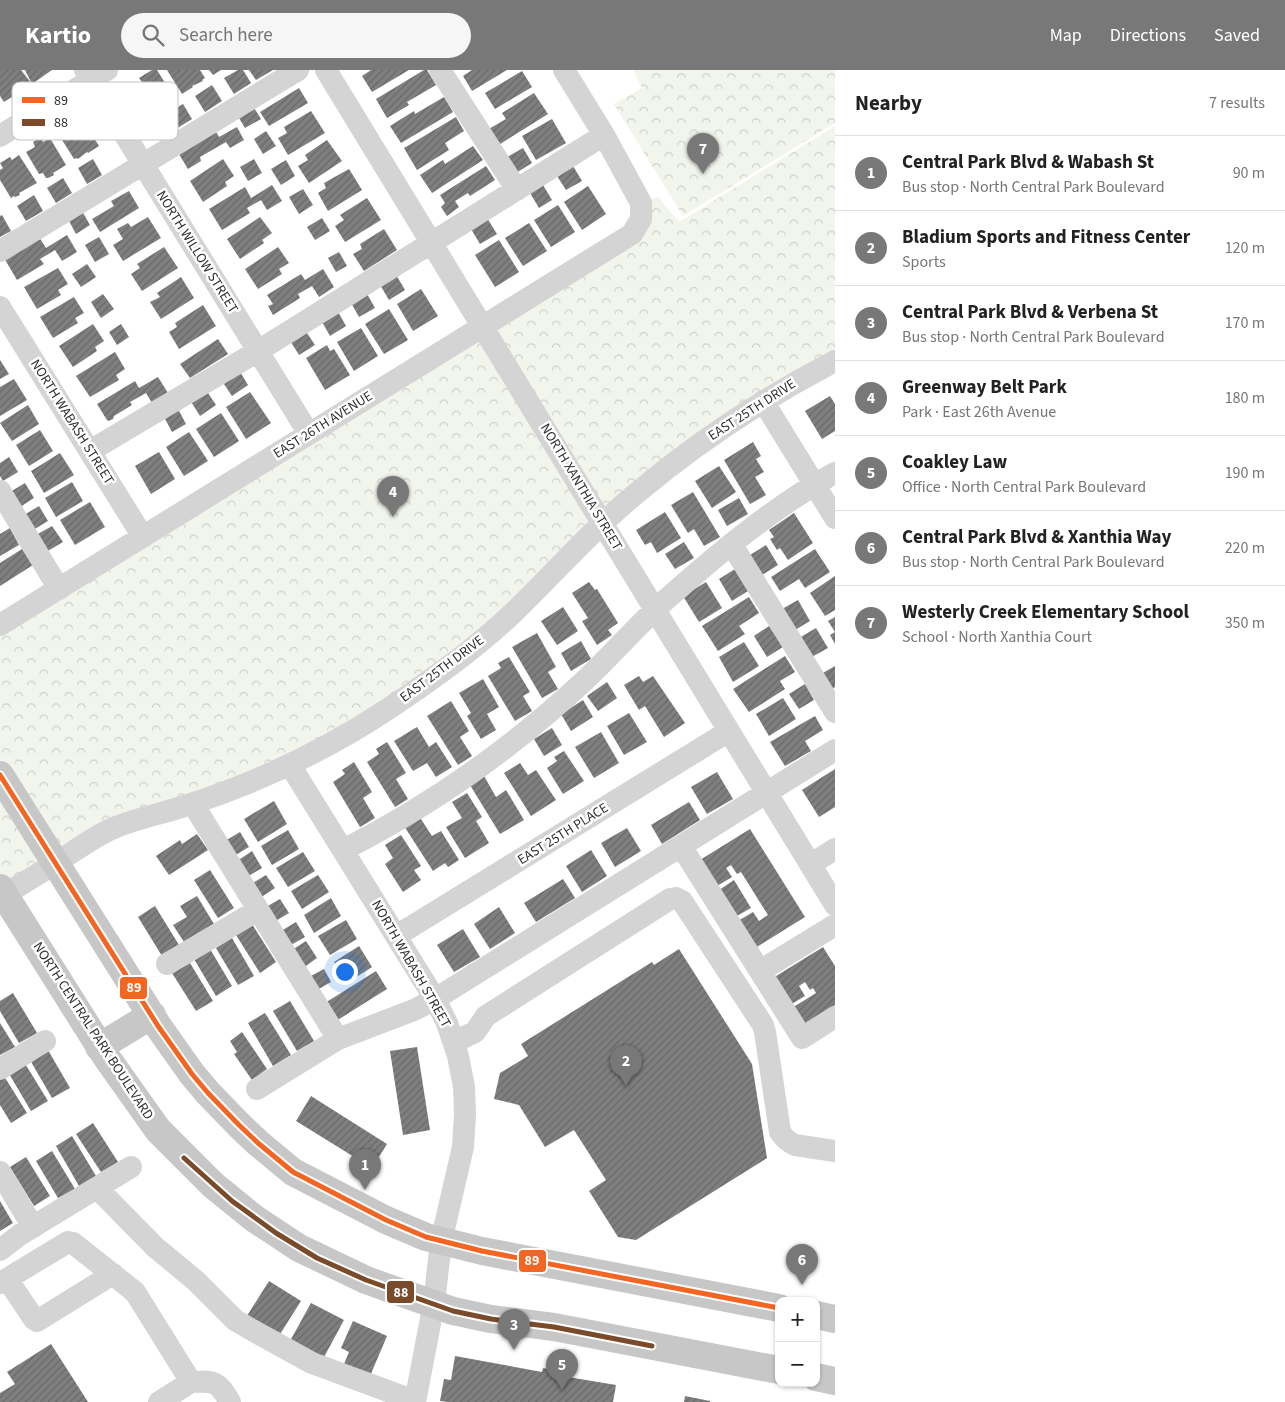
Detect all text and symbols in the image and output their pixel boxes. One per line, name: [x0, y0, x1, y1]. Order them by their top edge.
search box: [121, 13, 471, 58]
text: Kartio: [25, 18, 91, 53]
icon: search: [139, 21, 167, 49]
text: Search here: [179, 22, 273, 49]
text: Map: [1050, 23, 1082, 48]
text: Directions: [1110, 23, 1186, 48]
text: Saved: [1214, 23, 1260, 48]
legend: [12, 82, 178, 140]
text: Nearby: [855, 88, 922, 118]
text: 89: [54, 91, 68, 111]
text: 7 results: [1209, 92, 1265, 114]
text: 88: [54, 113, 68, 133]
pin: 7: [687, 133, 719, 174]
text: Central Park Blvd & Wabash St: [902, 149, 1154, 176]
text: 1: [867, 162, 875, 184]
text: 90 m: [1233, 162, 1265, 184]
text: Bus stop · North Central Park Boulevard: [902, 176, 1165, 198]
street label: NORTH WILLOW STREET: [151, 187, 243, 318]
text: Bladium Sports and Fitness Center: [902, 224, 1190, 251]
text: 2: [867, 237, 875, 259]
text: 120 m: [1225, 237, 1265, 259]
text: Sports: [902, 251, 946, 273]
text: Central Park Blvd & Verbena St: [902, 299, 1158, 326]
text: 3: [867, 312, 875, 334]
text: 170 m: [1225, 312, 1265, 334]
text: Bus stop · North Central Park Boulevard: [902, 326, 1165, 348]
street label: NORTH WABASH STREET: [25, 355, 119, 489]
street label: EAST 25TH DRIVE: [704, 374, 800, 446]
text: Greenway Belt Park: [902, 374, 1067, 401]
street label: EAST 26TH AVENUE: [270, 387, 376, 463]
text: 4: [867, 387, 875, 409]
text: 180 m: [1225, 387, 1265, 409]
text: Park · East 26th Avenue: [902, 401, 1056, 423]
street label: NORTH XANTHIA STREET: [535, 420, 627, 555]
text: Coakley Law: [902, 449, 1007, 476]
text: 5: [867, 462, 875, 484]
text: 190 m: [1225, 462, 1265, 484]
pin: 4: [377, 476, 409, 517]
text: Office · North Central Park Boulevard: [902, 476, 1146, 498]
text: Central Park Blvd & Xanthia Way: [902, 524, 1171, 551]
text: 6: [867, 537, 875, 559]
text: 220 m: [1225, 537, 1265, 559]
text: Bus stop · North Central Park Boulevard: [902, 551, 1165, 573]
text: Westerly Creek Elementary School: [902, 599, 1189, 626]
text: 7: [867, 612, 875, 634]
text: 350 m: [1225, 612, 1265, 634]
text: School · North Xanthia Court: [902, 626, 1092, 648]
street label: EAST 25TH DRIVE: [396, 631, 488, 707]
street label: EAST 25TH PLACE: [514, 798, 612, 870]
street label: NORTH WABASH STREET: [366, 896, 456, 1032]
street label: NORTH CENTRAL PARK BOULEVARD: [28, 938, 158, 1124]
your location: [332, 959, 358, 985]
line badge: 89: [119, 976, 148, 1000]
text: 89: [127, 978, 141, 998]
pin: 2: [610, 1045, 642, 1086]
pin: 1: [349, 1149, 381, 1190]
pin: 6: [786, 1244, 818, 1285]
line badge: 89: [518, 1249, 547, 1273]
text: 89: [525, 1251, 539, 1271]
line badge: 88: [386, 1280, 415, 1304]
text: 88: [394, 1283, 408, 1303]
map controls: [775, 1297, 820, 1387]
button: +: [775, 1297, 820, 1342]
pin: 3: [498, 1309, 530, 1350]
button: −: [775, 1342, 820, 1387]
pin: 5: [546, 1349, 578, 1390]

